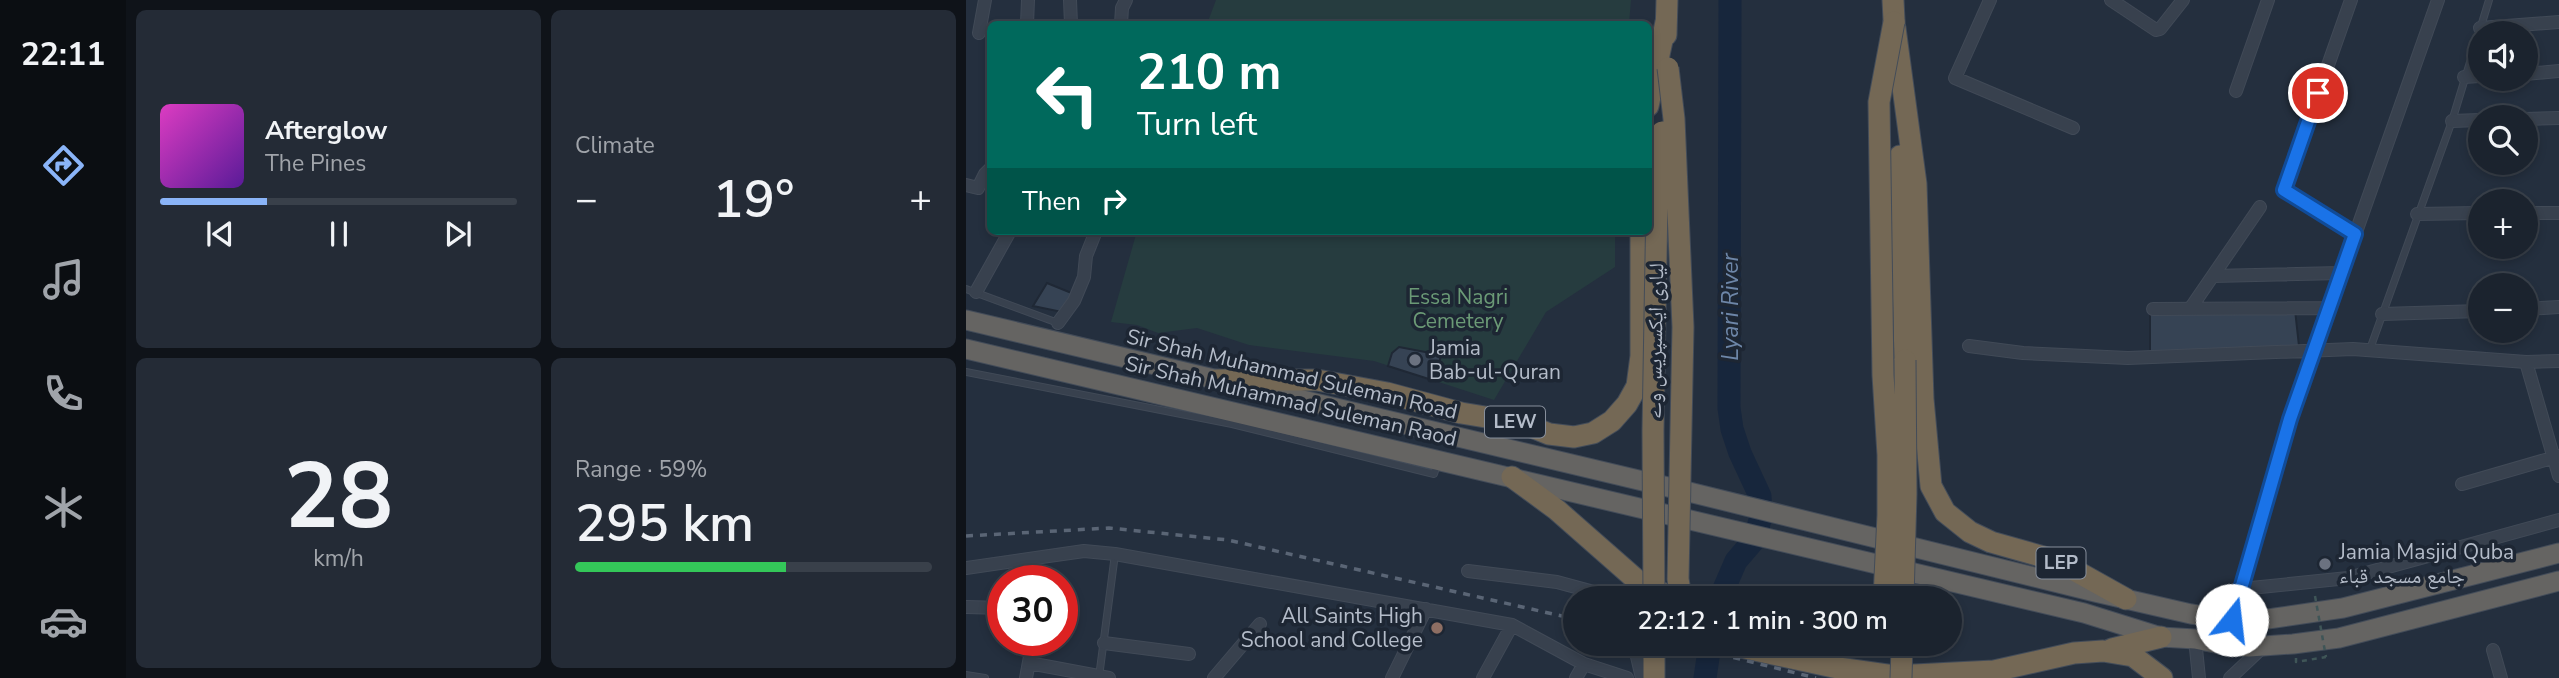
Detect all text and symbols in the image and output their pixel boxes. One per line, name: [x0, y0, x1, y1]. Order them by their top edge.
map controls: [2468, 21, 2538, 343]
button: sound: [2468, 21, 2538, 91]
text: 22:11: [21, 33, 105, 76]
text: 210 m: [1137, 39, 1281, 106]
icon: left: [1022, 49, 1113, 140]
pin: [2288, 63, 2348, 123]
icon: arrive: [2299, 74, 2337, 112]
text: Turn left: [1137, 103, 1257, 146]
button: search: [2468, 105, 2538, 175]
text: Afterglow: [265, 113, 388, 148]
text: Climate: [575, 130, 655, 161]
icon: directions: [39, 141, 88, 190]
text: The Pines: [265, 148, 366, 179]
text: 19°: [713, 164, 794, 235]
text: −: [575, 174, 598, 225]
text: +: [909, 174, 932, 225]
icon: right: [1095, 182, 1133, 220]
text: Then: [1022, 184, 1081, 219]
button: +: [2468, 189, 2538, 259]
icon: previous: [201, 215, 239, 253]
icon: pause: [320, 215, 358, 253]
icon: next: [439, 215, 477, 253]
water label: Lyari River: [1715, 252, 1746, 361]
icon: music: [39, 255, 88, 304]
street label: لیاری ایکسپریس وے: [1640, 263, 1670, 419]
button: −: [2468, 273, 2538, 343]
park label: Essa Nagri Cemetery: [1408, 283, 1508, 335]
street label: Sir Shah Muhammad Suleman Road: [1124, 322, 1460, 426]
place label: Jamia Bab-ul-Quran: [1428, 334, 1561, 386]
street label: Sir Shah Muhammad Suleman Raod: [1123, 349, 1459, 453]
marker: Jamia Bab-ul-Quran: [1407, 352, 1423, 368]
icon: phone: [39, 369, 88, 418]
road number: LEW: [1485, 406, 1545, 438]
text: 28: [284, 435, 393, 559]
text: Range · 59%: [575, 454, 707, 485]
icon: climate: [39, 483, 88, 532]
text: 295 km: [575, 488, 754, 559]
place label: Jamia Masjid Quba جامع مسجد قباء: [2338, 538, 2514, 590]
text: km/h: [313, 543, 364, 574]
road number: LEP: [2036, 548, 2086, 578]
marker: Jamia Masjid Quba جامع مسجد قباء: [2317, 556, 2333, 572]
speed limit sign: 30: [987, 565, 1078, 656]
position arrow: [2195, 583, 2269, 657]
icon: car: [39, 597, 88, 646]
place label: All Saints High School and College: [1241, 602, 1423, 654]
text: 22:12 · 1 min · 300 m: [1637, 603, 1888, 638]
marker: All Saints High School and College: [1429, 620, 1445, 636]

